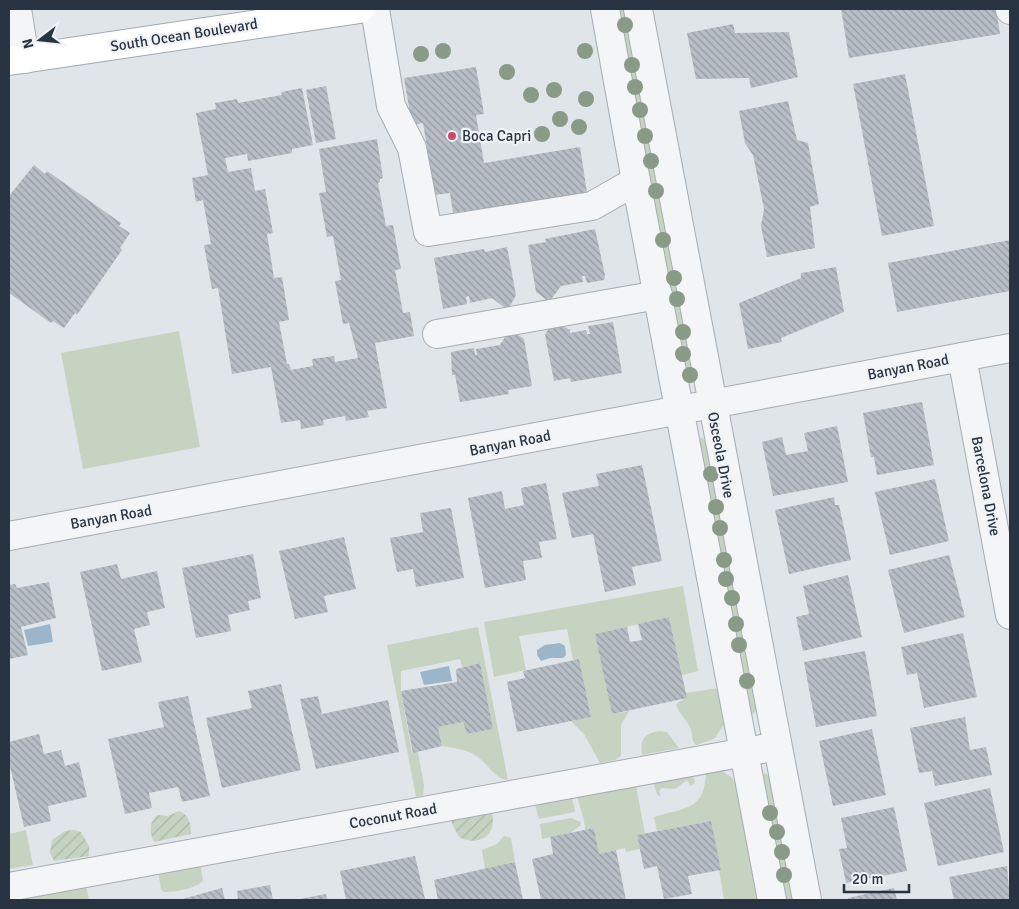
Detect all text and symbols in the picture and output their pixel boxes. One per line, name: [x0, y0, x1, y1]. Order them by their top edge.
street label: South Ocean Boulevard: [109, 14, 259, 56]
north arrow: [15, 15, 65, 65]
text: N: [18, 36, 37, 50]
place label: Boca Capri: [462, 127, 531, 145]
marker: Boca Capri: [446, 130, 458, 142]
street label: Banyan Road: [866, 350, 950, 384]
street label: Osceola Drive: [704, 410, 738, 500]
street label: Banyan Road: [468, 426, 552, 460]
street label: Barcelona Drive: [968, 435, 1004, 537]
street label: Banyan Road: [69, 501, 153, 533]
street label: Coconut Road: [348, 799, 438, 833]
scale bar: [844, 862, 909, 894]
text: 20 m: [852, 870, 883, 888]

